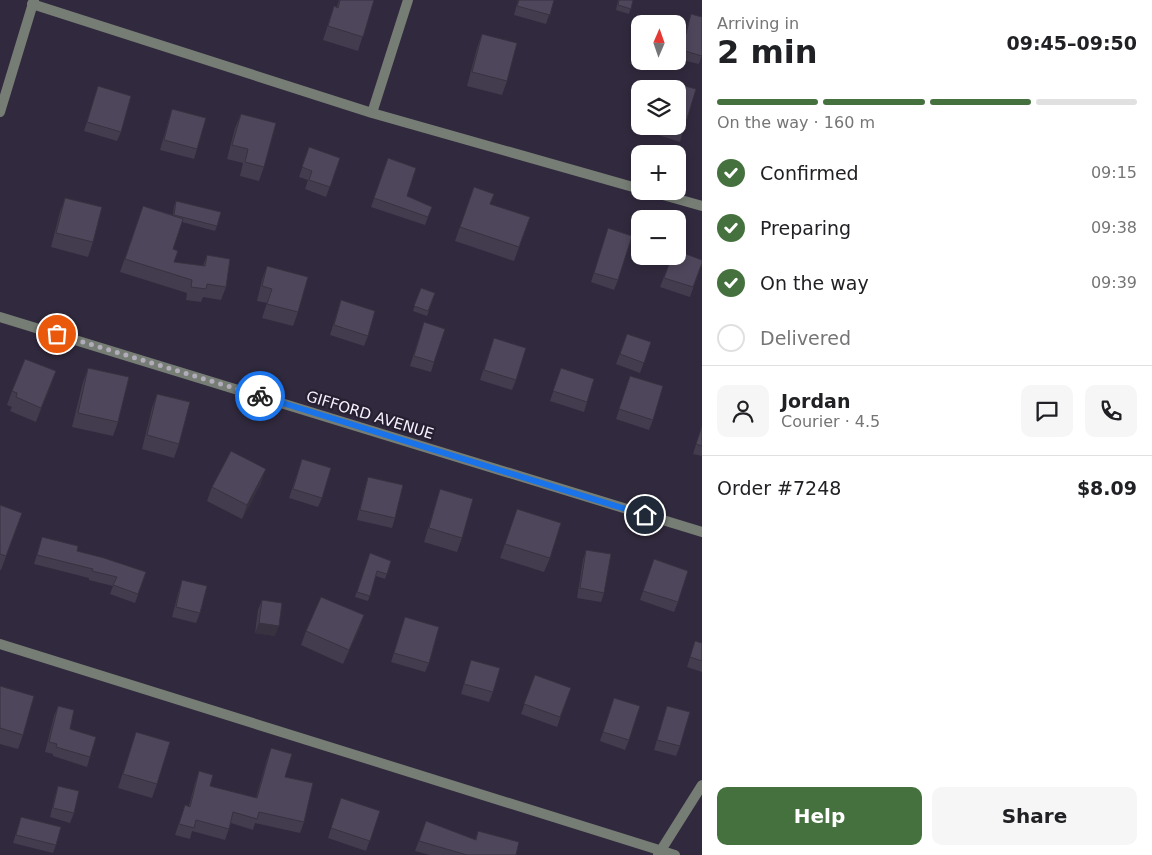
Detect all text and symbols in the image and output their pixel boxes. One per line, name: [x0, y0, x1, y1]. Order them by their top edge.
text: Arriving in: [717, 14, 799, 33]
north arrow: [631, 15, 686, 70]
map controls: [631, 15, 686, 265]
text: 09:45–09:50: [1007, 32, 1137, 54]
text: 2 min: [717, 33, 818, 71]
button: layers: [631, 80, 686, 135]
text: On the way · 160 m: [717, 113, 875, 132]
button: +: [631, 145, 686, 200]
icon: check: [717, 159, 745, 187]
text: Confirmed: [760, 162, 859, 184]
text: 09:15: [1091, 163, 1137, 182]
button: −: [631, 210, 686, 265]
icon: check: [717, 214, 745, 242]
text: Preparing: [760, 217, 851, 239]
text: 09:38: [1091, 218, 1137, 237]
icon: check: [717, 269, 745, 297]
text: On the way: [760, 272, 869, 294]
text: 09:39: [1091, 273, 1137, 292]
pin: [36, 313, 78, 355]
icon: bag: [43, 320, 71, 348]
text: Delivered: [760, 327, 851, 349]
courier: [235, 371, 285, 421]
icon: bike: [246, 382, 274, 410]
button: person: [717, 385, 769, 437]
button: chat: [1021, 385, 1073, 437]
button: phone: [1085, 385, 1137, 437]
street label: GIFFORD AVENUE: [304, 387, 436, 443]
text: Jordan: [781, 390, 850, 412]
text: Courier · 4.5: [781, 412, 880, 431]
text: Order #7248: [717, 477, 841, 499]
text: $8.09: [1077, 477, 1137, 499]
pin: [624, 494, 666, 536]
icon: home: [631, 501, 659, 529]
button: Help: [717, 787, 922, 845]
button: Share: [932, 787, 1137, 845]

